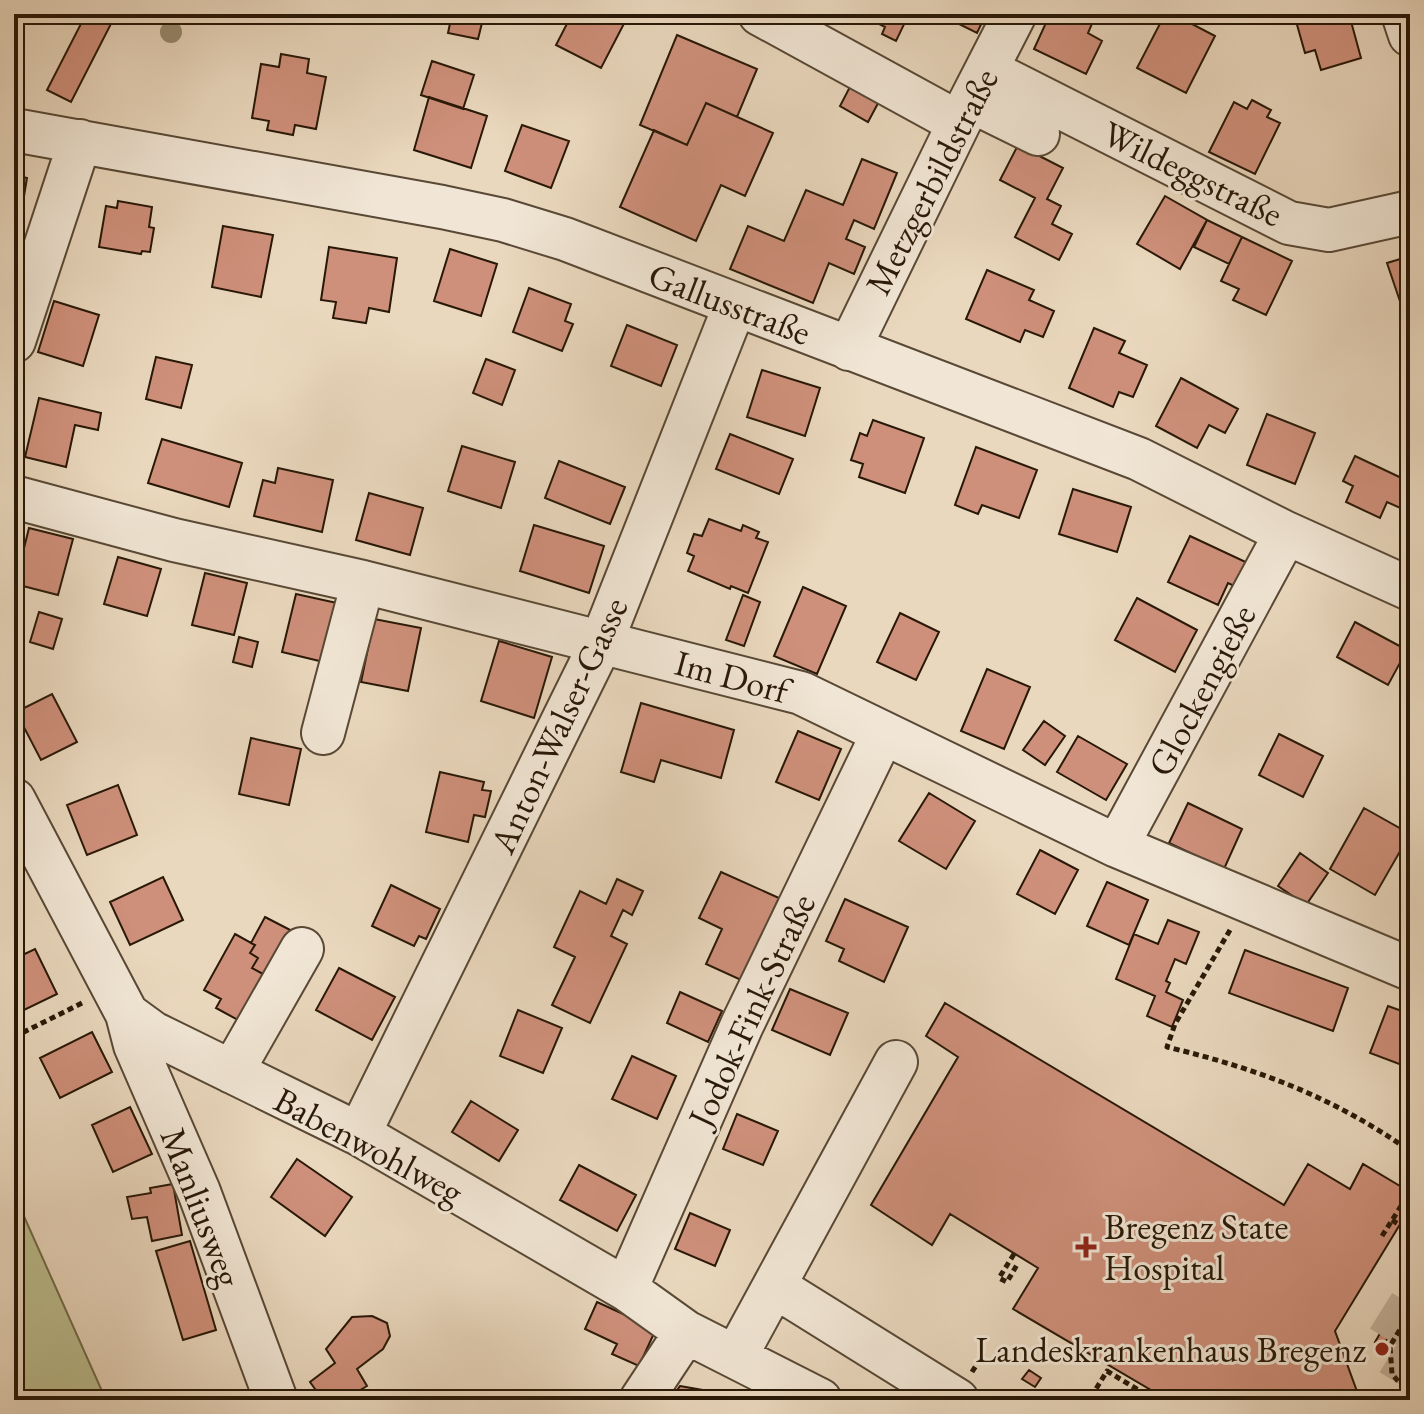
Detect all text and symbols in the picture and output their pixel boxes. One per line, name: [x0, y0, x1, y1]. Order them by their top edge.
street label: Metzgerbildstraße: [854, 60, 1009, 302]
street label: Wildeggstraße: [1095, 110, 1291, 237]
street label: Gallusstraße: [642, 251, 818, 356]
street label: Anton-Walser-Gasse: [478, 590, 638, 862]
street label: Glockengieße: [1137, 596, 1266, 784]
street label: Im Dorf: [670, 639, 798, 715]
street label: Jodok-Fink-Straße: [676, 886, 826, 1137]
street label: Babenwohlweg: [266, 1076, 472, 1215]
street label: Manliusweg: [150, 1121, 253, 1294]
place label: Bregenz State Hospital: [1104, 1203, 1288, 1291]
marker: Bregenz State Hospital: [1075, 1236, 1097, 1258]
place label: Landeskrankenhaus Bregenz: [975, 1326, 1366, 1373]
marker: Landeskrankenhaus Bregenz: [1373, 1340, 1391, 1358]

